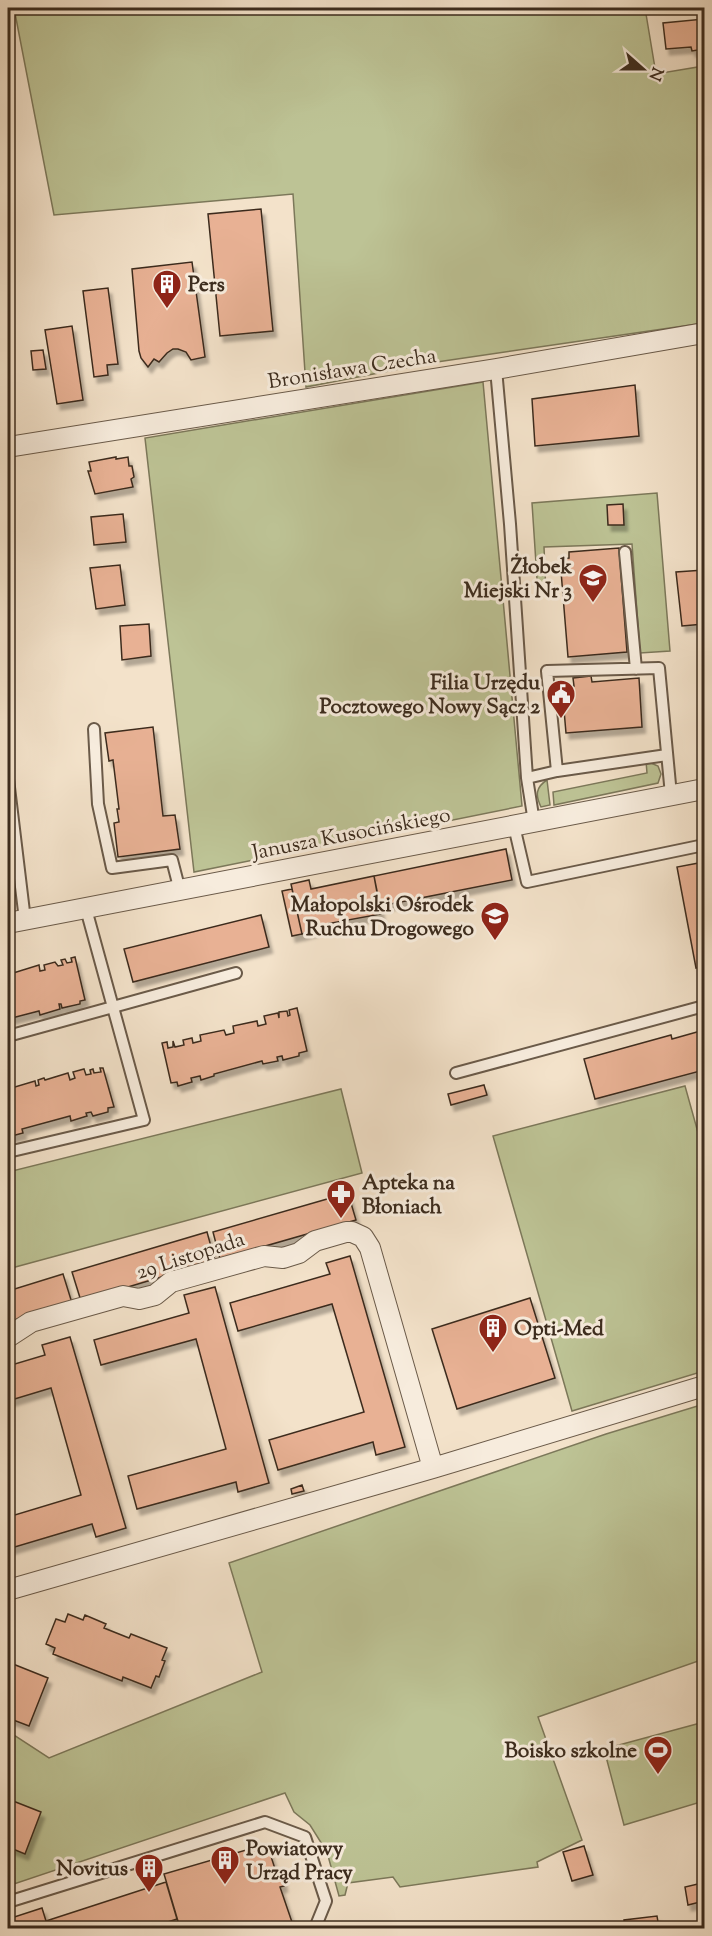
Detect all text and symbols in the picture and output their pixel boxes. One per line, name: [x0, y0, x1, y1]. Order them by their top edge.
north arrow: [613, 39, 673, 99]
text: N: [642, 63, 668, 84]
building icon: Pers: [151, 268, 183, 310]
place label: Pers: [188, 271, 225, 301]
street label: Bronisława Czecha: [266, 342, 439, 398]
place label: Żłobek Miejski Nr 3: [464, 553, 573, 607]
school or university icon: Żłobek Miejski Nr 3: [577, 562, 609, 604]
place label: Filia Urzędu Pocztowego Nowy Sącz 2: [319, 669, 541, 723]
public building icon: Filia Urzędu Pocztowego Nowy Sącz 2: [545, 678, 577, 720]
street label: Janusza Kusocińskiego: [249, 801, 453, 869]
place label: Małopolski Ośrodek Ruchu Drogowego: [291, 891, 475, 945]
school or university icon: Małopolski Ośrodek Ruchu Drogowego: [479, 900, 511, 942]
place label: Apteka na Błoniach: [362, 1169, 455, 1223]
pharmacy icon: Apteka na Błoniach: [325, 1178, 357, 1220]
street label: 29 Listopada: [133, 1225, 249, 1289]
building icon: Opti-Med: [477, 1312, 509, 1354]
place label: Opti-Med: [514, 1315, 604, 1345]
sports icon: Boisko szkolne: [642, 1734, 674, 1776]
place label: Boisko szkolne: [505, 1737, 637, 1767]
place label: Powiatowy Urząd Pracy: [246, 1835, 353, 1889]
building icon: Powiatowy Urząd Pracy: [209, 1844, 241, 1886]
building icon: Novitus: [133, 1852, 165, 1894]
place label: Novitus: [56, 1855, 128, 1885]

